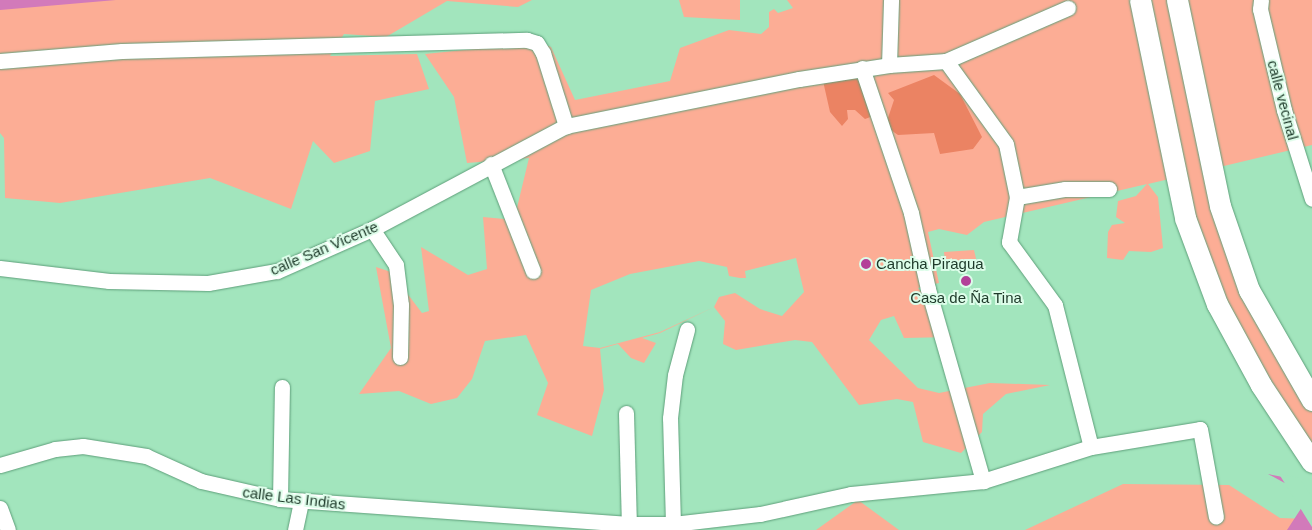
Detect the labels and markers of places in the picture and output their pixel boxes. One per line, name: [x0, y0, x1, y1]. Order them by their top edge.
place label: Cancha Piragua: [876, 255, 984, 273]
marker: Cancha Piragua: [860, 258, 872, 270]
marker: Casa de Ña Tina: [960, 275, 972, 287]
place label: Casa de Ña Tina: [910, 289, 1022, 307]

